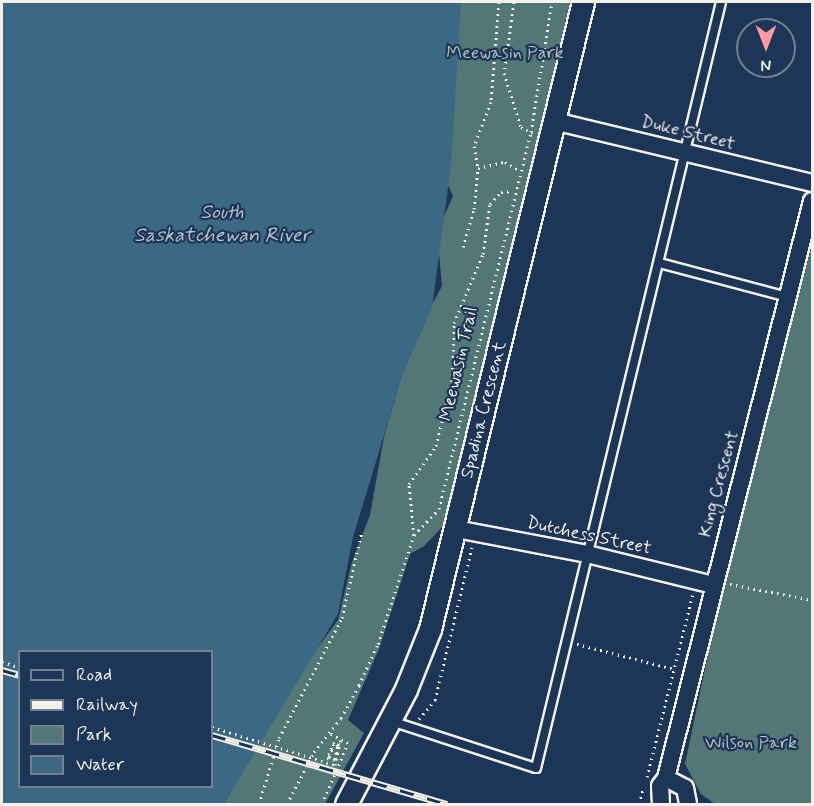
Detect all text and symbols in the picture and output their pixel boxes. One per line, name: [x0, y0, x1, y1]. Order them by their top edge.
north arrow: [736, 18, 796, 78]
park label: Meewasin Park: [447, 42, 563, 64]
text: N: [761, 54, 771, 75]
street label: Duke Street: [639, 111, 737, 155]
water label: South Saskatchewan River: [135, 201, 309, 248]
street label: Meewasin Trail: [436, 307, 482, 421]
street label: Spadina Crescent: [457, 342, 511, 478]
street label: King Crescent: [694, 428, 744, 540]
street label: Dutchess Street: [525, 512, 653, 560]
legend: [18, 650, 213, 788]
text: Road: [76, 663, 112, 687]
text: Railway: [76, 693, 138, 717]
text: Park: [76, 723, 112, 747]
park label: Wilson Park: [707, 732, 795, 754]
text: Water: [76, 753, 124, 777]

